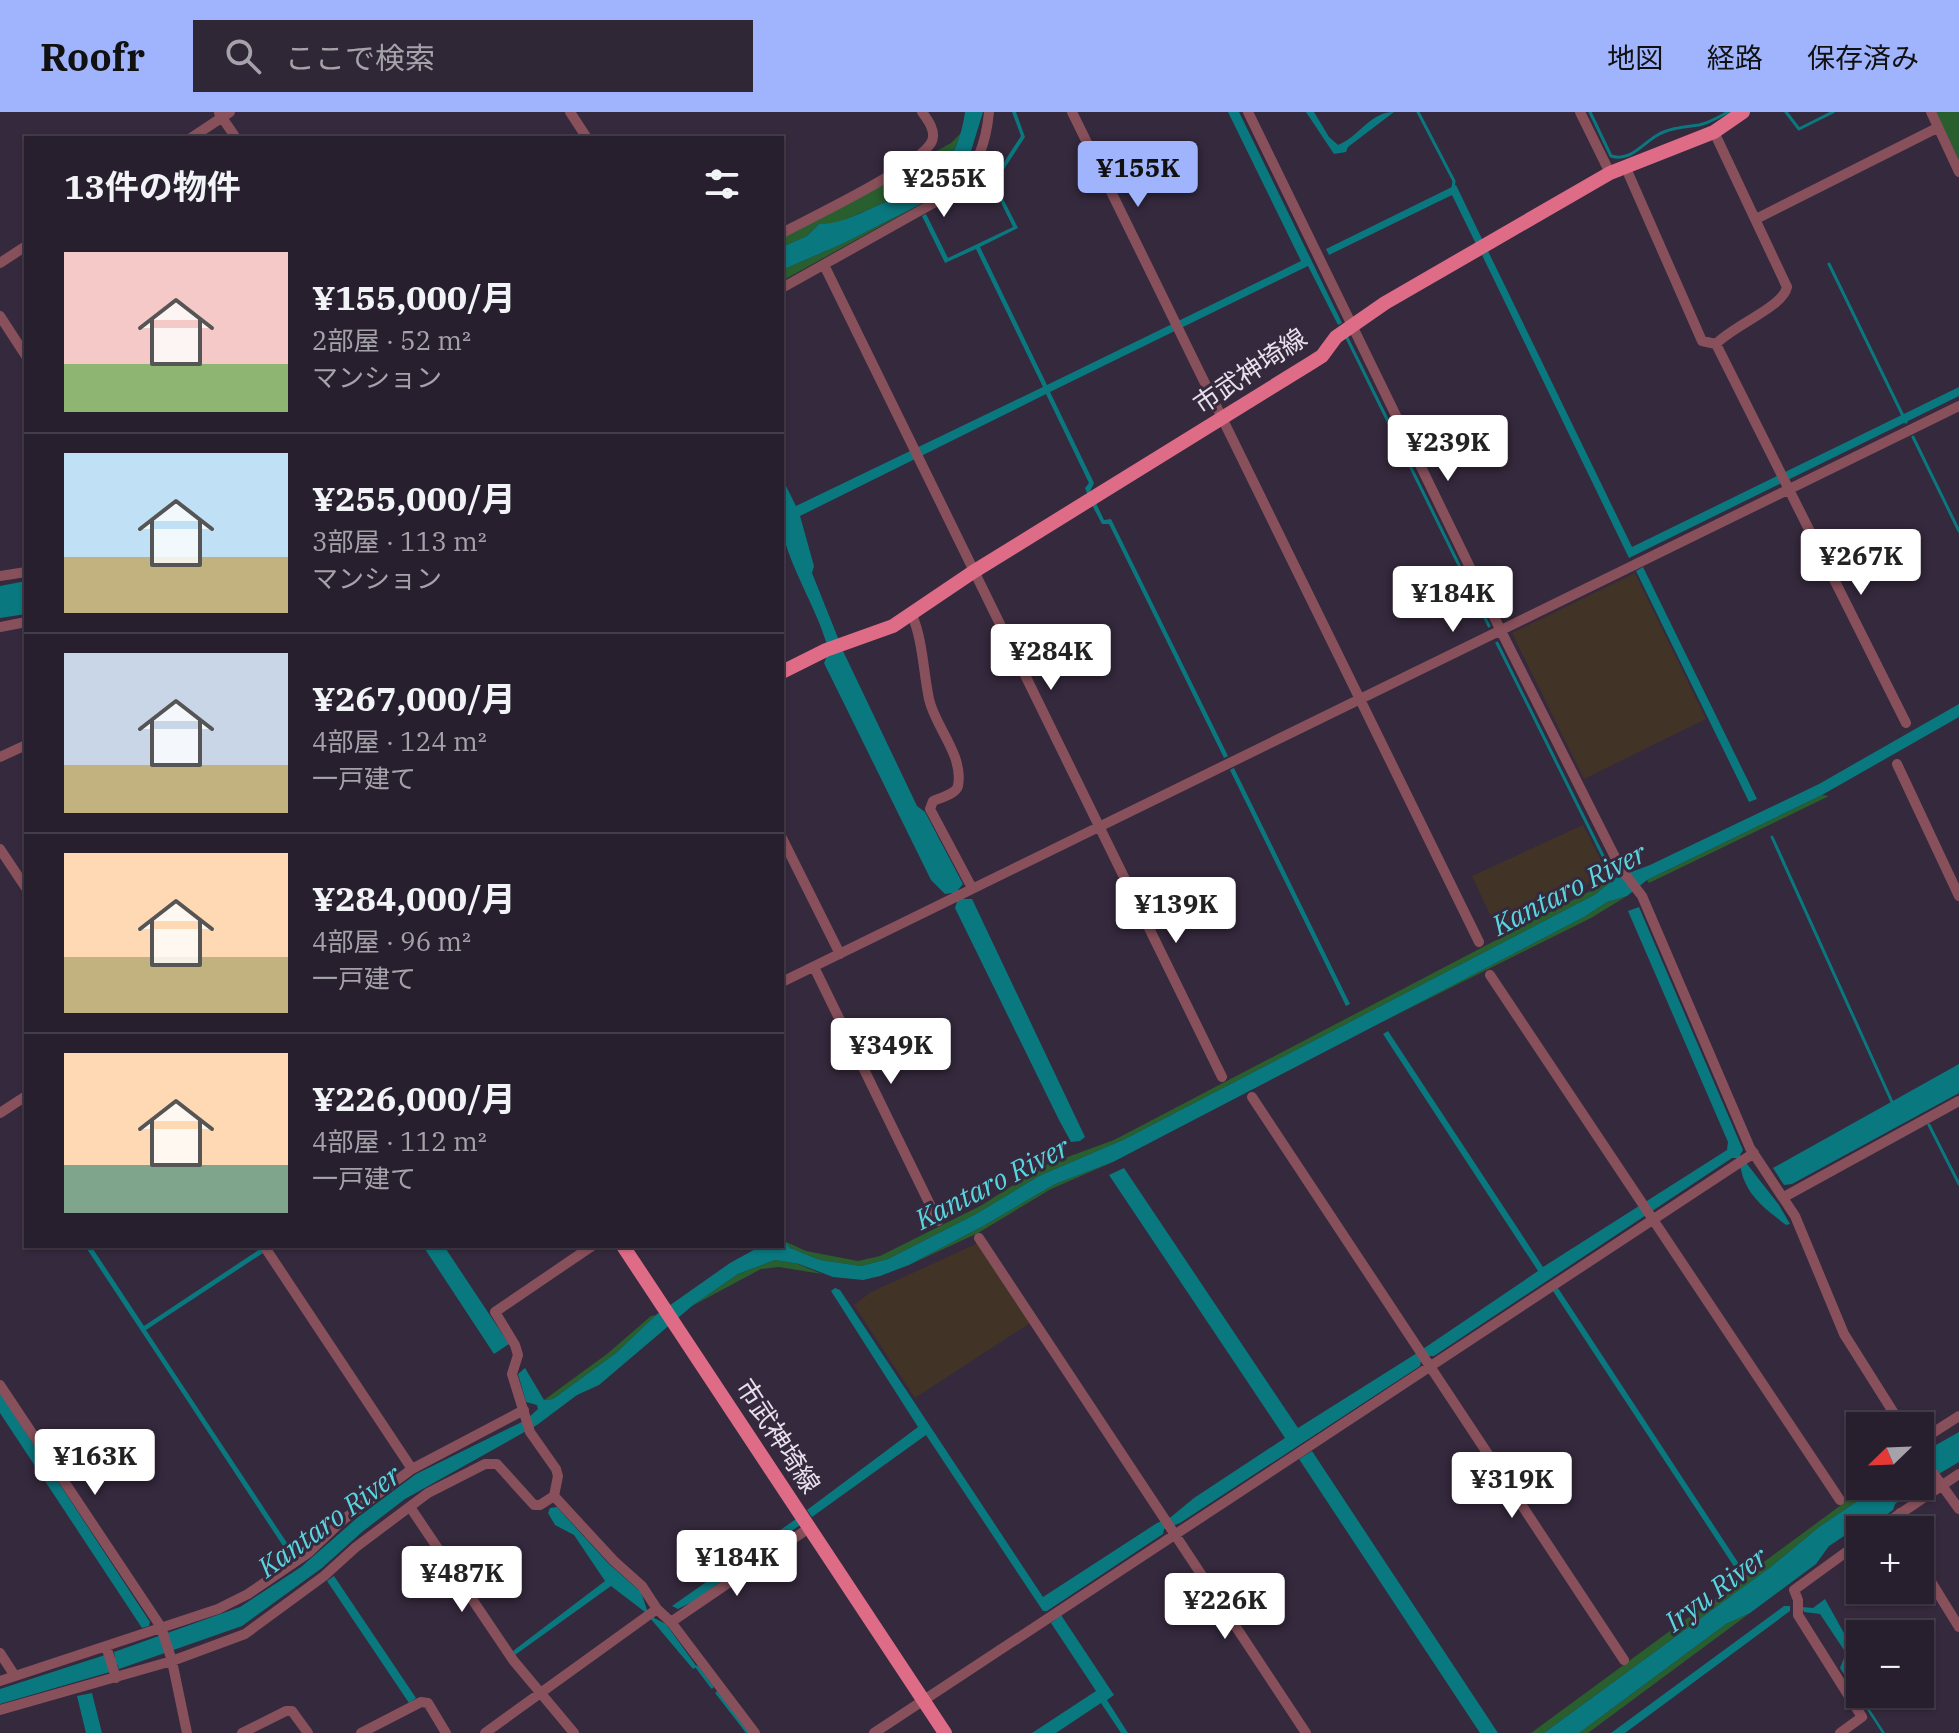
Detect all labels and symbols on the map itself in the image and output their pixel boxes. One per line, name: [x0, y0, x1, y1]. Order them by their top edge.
pin: ¥155K: [1082, 141, 1194, 209]
pin: ¥255K: [888, 151, 1000, 219]
street label: 市武神埼線: [1186, 320, 1313, 421]
pin: ¥239K: [1392, 415, 1504, 483]
pin: ¥267K: [1805, 529, 1917, 597]
pin: ¥184K: [1397, 566, 1509, 634]
pin: ¥284K: [995, 624, 1107, 692]
water label: Kantaro River: [1484, 833, 1653, 944]
pin: ¥139K: [1120, 877, 1232, 945]
pin: ¥349K: [835, 1018, 947, 1086]
water label: Kantaro River: [907, 1127, 1076, 1238]
street label: 市武神埼線: [729, 1372, 829, 1499]
north arrow: [1846, 1412, 1934, 1500]
pin: ¥163K: [39, 1429, 151, 1497]
pin: ¥319K: [1456, 1452, 1568, 1520]
water label: Kantaro River: [249, 1456, 408, 1586]
pin: ¥184K: [681, 1530, 793, 1598]
water label: Iryu River: [1656, 1537, 1775, 1640]
pin: ¥487K: [406, 1546, 518, 1614]
pin: ¥226K: [1169, 1573, 1281, 1641]

